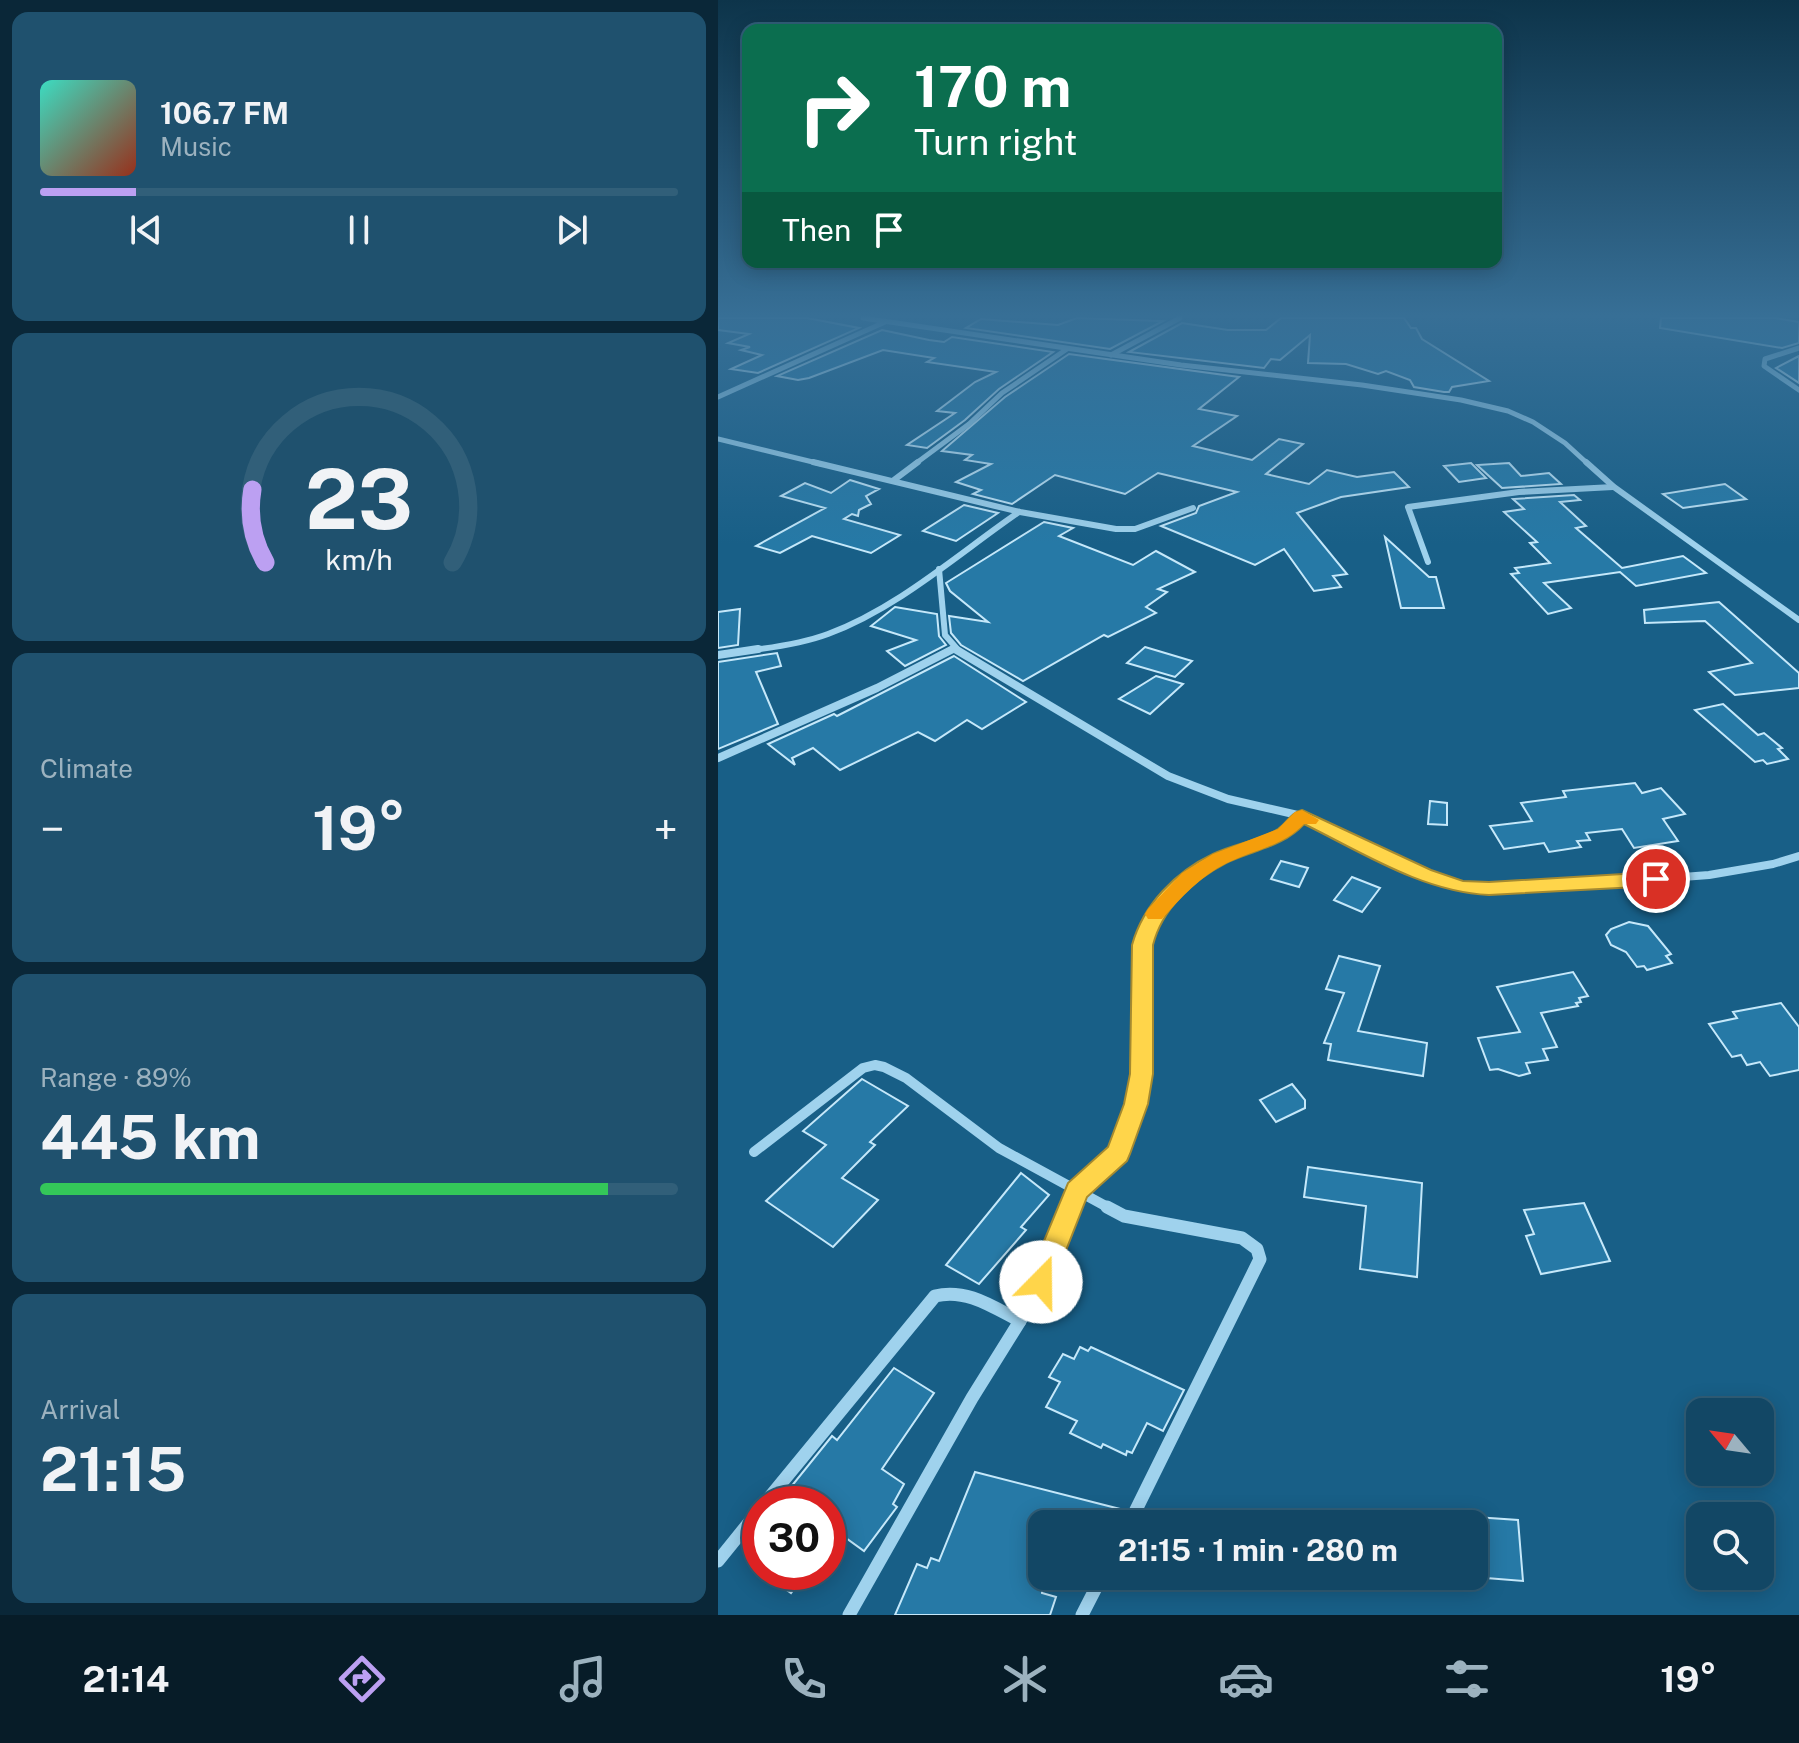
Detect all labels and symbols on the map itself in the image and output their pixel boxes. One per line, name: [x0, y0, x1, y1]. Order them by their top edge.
pin: [1622, 845, 1690, 913]
position arrow: [999, 1240, 1083, 1324]
north arrow: [1686, 1398, 1774, 1486]
speed limit sign: 30: [742, 1486, 846, 1590]

